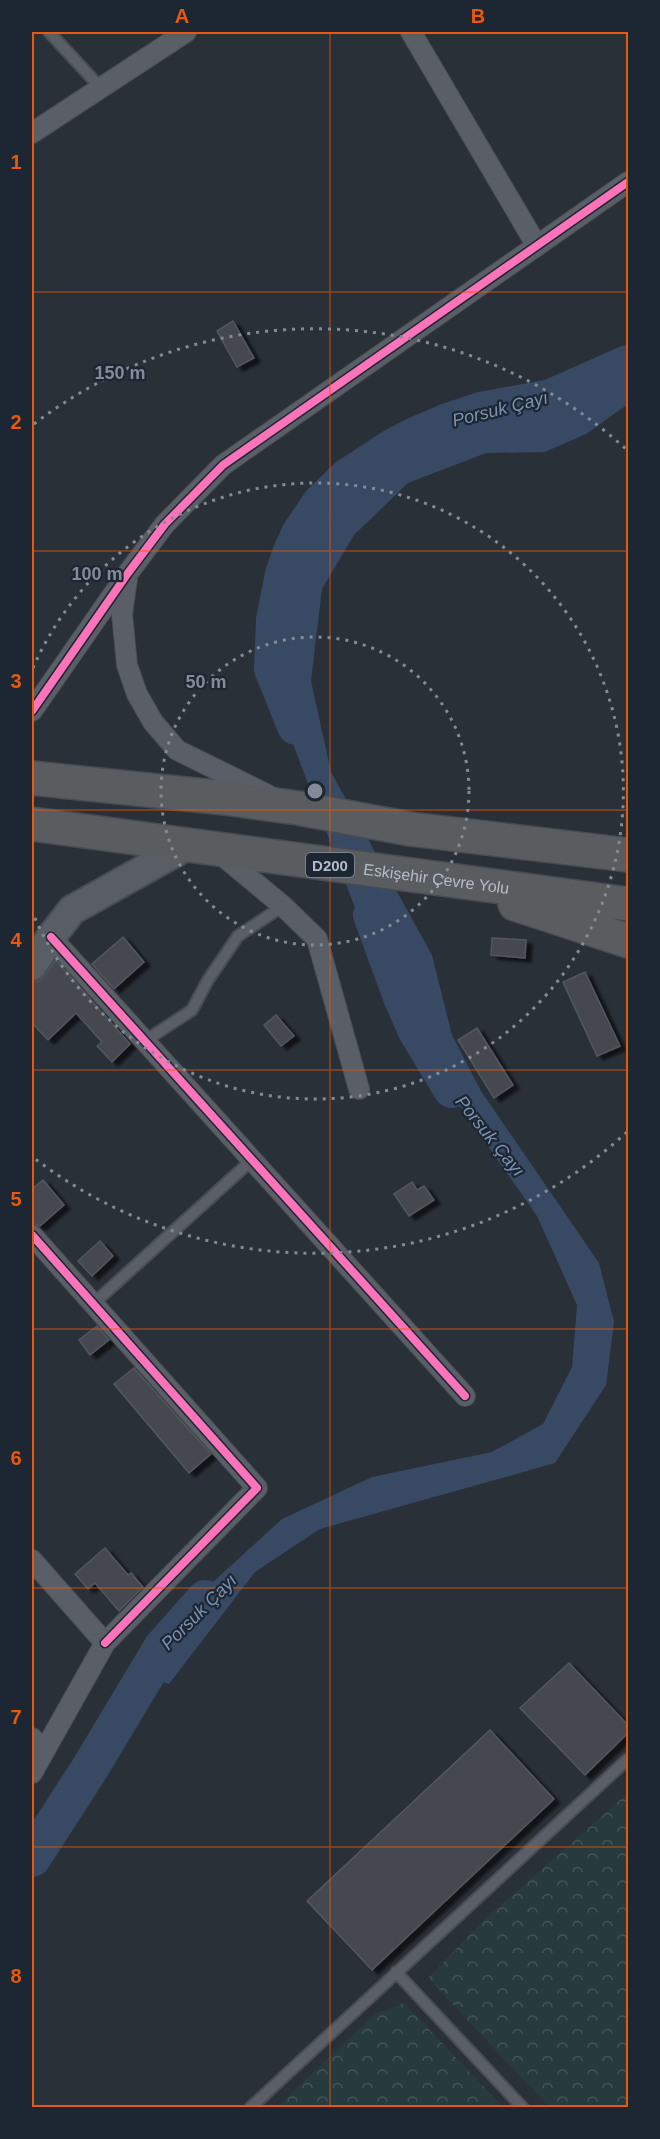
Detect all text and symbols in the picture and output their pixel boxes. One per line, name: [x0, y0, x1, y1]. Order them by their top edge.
text: A: [175, 5, 189, 27]
text: B: [471, 5, 485, 27]
text: 1: [10, 151, 22, 173]
text: 150 m: [94, 363, 146, 383]
water label: Porsuk Çayı: [450, 387, 550, 431]
text: 2: [10, 411, 22, 433]
text: 100 m: [71, 564, 123, 584]
text: 3: [10, 670, 22, 692]
text: 50 m: [185, 672, 227, 692]
centre of rings: [305, 781, 325, 801]
road number: D200: [306, 853, 354, 877]
street label: Eskişehir Çevre Yolu: [362, 860, 510, 896]
text: 4: [10, 929, 22, 951]
water label: Porsuk Çayı: [451, 1092, 529, 1180]
text: 5: [10, 1188, 22, 1210]
text: 6: [10, 1447, 22, 1469]
water label: Porsuk Çayı: [157, 1570, 241, 1654]
text: 7: [10, 1706, 22, 1728]
text: 8: [10, 1965, 22, 1987]

